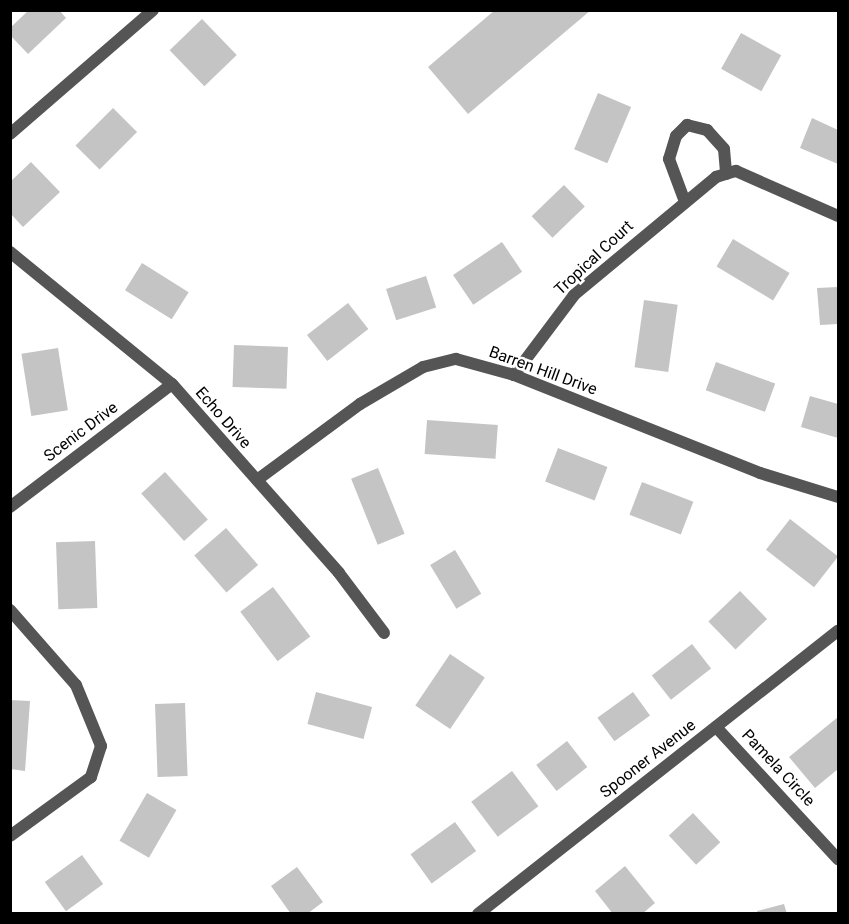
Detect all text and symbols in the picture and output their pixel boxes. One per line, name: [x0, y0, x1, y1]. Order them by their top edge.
street label: Tropical Court: [551, 217, 637, 299]
street label: Barren Hill Drive: [486, 343, 600, 399]
street label: Echo Drive: [191, 383, 255, 453]
street label: Scenic Drive: [40, 398, 122, 466]
street label: Spooner Avenue: [596, 716, 700, 802]
street label: Pamela Circle: [738, 726, 818, 810]

